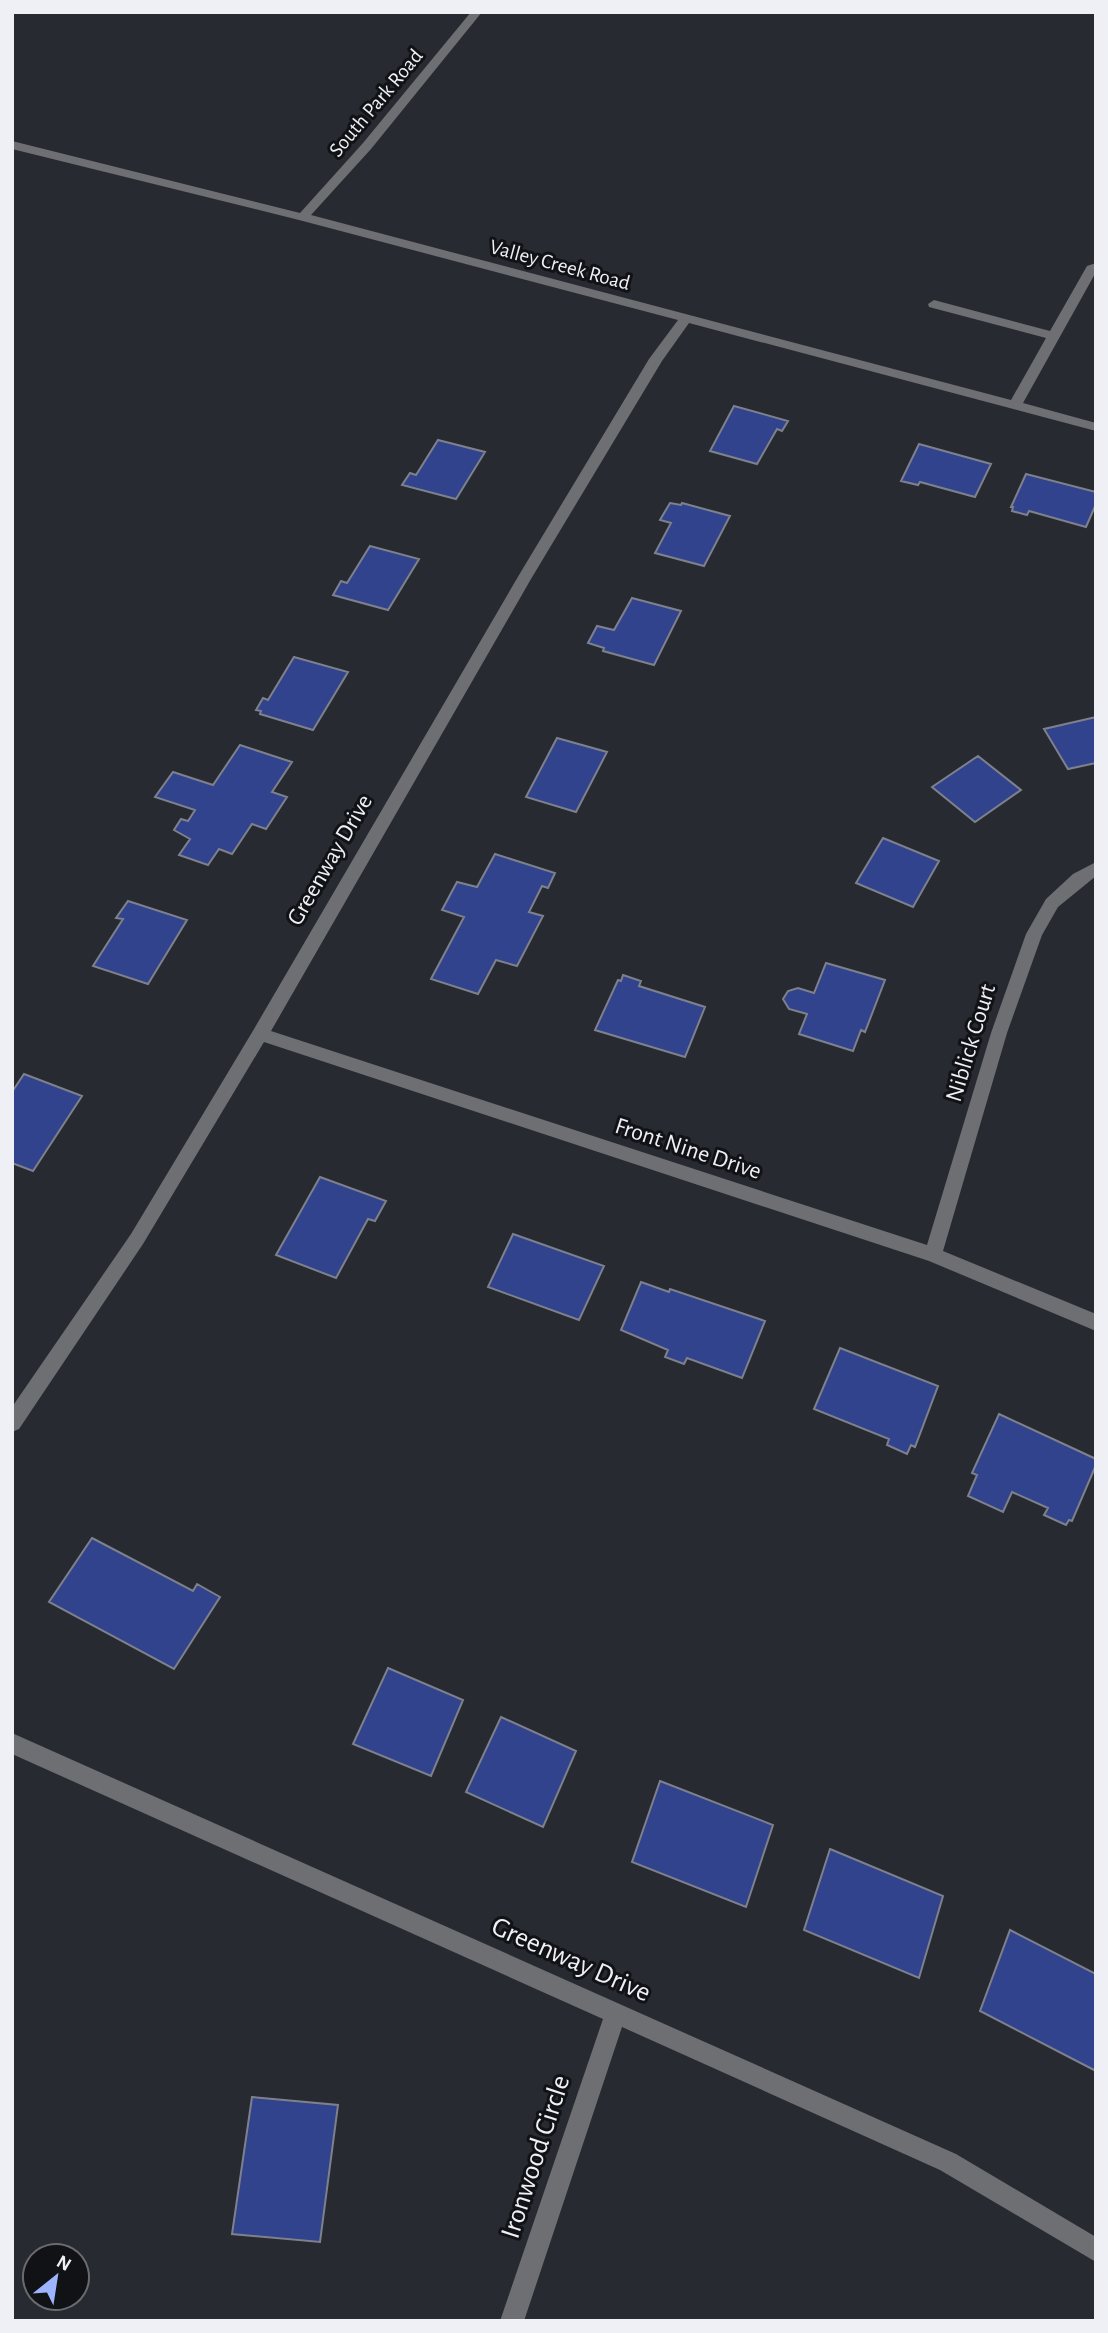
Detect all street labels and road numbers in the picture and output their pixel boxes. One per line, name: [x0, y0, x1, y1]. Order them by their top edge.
street label: South Park Road: [325, 45, 427, 161]
street label: Valley Creek Road: [488, 236, 633, 294]
street label: Greenway Drive: [283, 791, 377, 929]
street label: Niblick Court: [942, 981, 1000, 1105]
street label: Front Nine Drive: [612, 1114, 764, 1184]
street label: Greenway Drive: [487, 1912, 655, 2008]
street label: Ironwood Circle: [496, 2072, 576, 2242]

